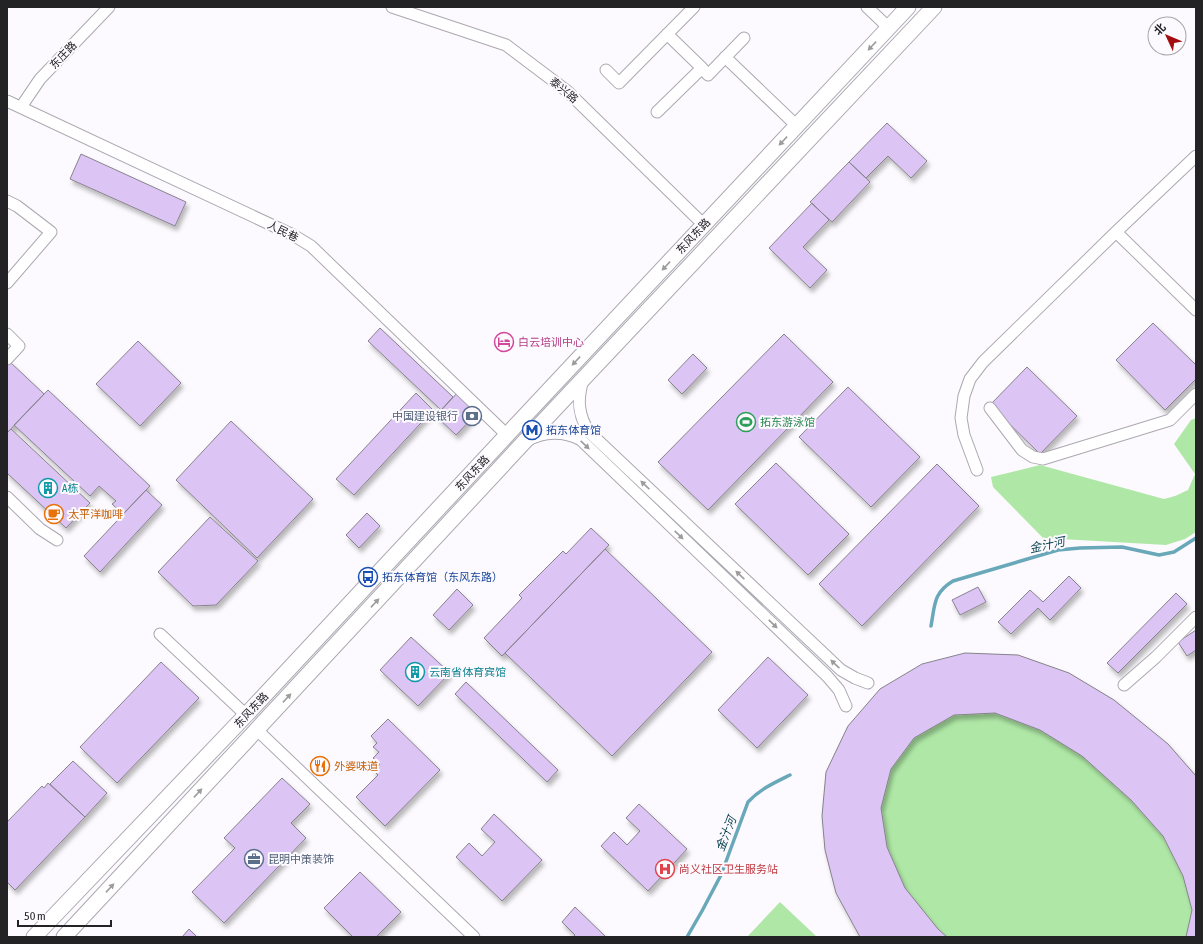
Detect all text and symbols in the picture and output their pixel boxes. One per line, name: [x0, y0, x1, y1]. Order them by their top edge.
north arrow: [1147, 16, 1187, 56]
text: 北: [1152, 21, 1168, 37]
street label: 东庄路: [47, 39, 79, 71]
one-way arrow: [867, 41, 877, 51]
street label: 泰兴路: [548, 75, 580, 105]
one-way arrow: [779, 136, 788, 145]
street label: 东风东路: [674, 216, 712, 256]
street label: 人民巷: [266, 218, 300, 244]
one-way arrow: [661, 261, 670, 271]
hotel icon: 白云培训中心: [493, 331, 515, 353]
place label: 白云培训中心: [518, 336, 584, 348]
one-way arrow: [572, 356, 581, 366]
bank icon: 中国建设银行: [461, 405, 483, 427]
place label: 中国建设银行: [392, 410, 458, 422]
sports icon: 拓东游泳馆: [735, 411, 757, 433]
place label: 拓东游泳馆: [760, 416, 815, 428]
metro station icon: 拓东体育馆: [521, 419, 543, 441]
place label: 拓东体育馆: [546, 424, 601, 436]
one-way arrow: [580, 440, 590, 450]
street label: 东风东路: [453, 453, 491, 493]
building icon: A栋: [37, 477, 59, 499]
one-way arrow: [641, 481, 650, 490]
place label: A栋: [62, 482, 78, 494]
cafe icon: 太平洋咖啡: [43, 503, 65, 525]
place label: 太平洋咖啡: [68, 508, 123, 520]
one-way arrow: [674, 530, 684, 539]
water label: 金汁河: [1028, 534, 1068, 556]
bus stop icon: 拓东体育馆（东风东路）: [357, 566, 379, 588]
one-way arrow: [735, 570, 745, 579]
place label: 拓东体育馆（东风东路）: [382, 571, 503, 583]
one-way arrow: [371, 598, 380, 608]
one-way arrow: [768, 620, 778, 629]
one-way arrow: [830, 660, 839, 669]
building icon: 云南省体育宾馆: [404, 661, 426, 683]
place label: 云南省体育宾馆: [429, 666, 506, 678]
street label: 东风东路: [232, 690, 270, 730]
one-way arrow: [282, 693, 292, 703]
restaurant icon: 外婆味道: [309, 755, 331, 777]
place label: 外婆味道: [334, 760, 378, 772]
one-way arrow: [194, 788, 203, 798]
water label: 金汁河: [713, 813, 740, 853]
office icon: 昆明中策装饰: [243, 848, 265, 870]
place label: 昆明中策装饰: [268, 853, 334, 865]
hospital icon: 尚义社区卫生服务站: [654, 858, 676, 880]
place label: 尚义社区卫生服务站: [679, 863, 778, 875]
one-way arrow: [105, 883, 114, 893]
scale bar: [18, 902, 111, 928]
text: 50 m: [24, 909, 46, 923]

